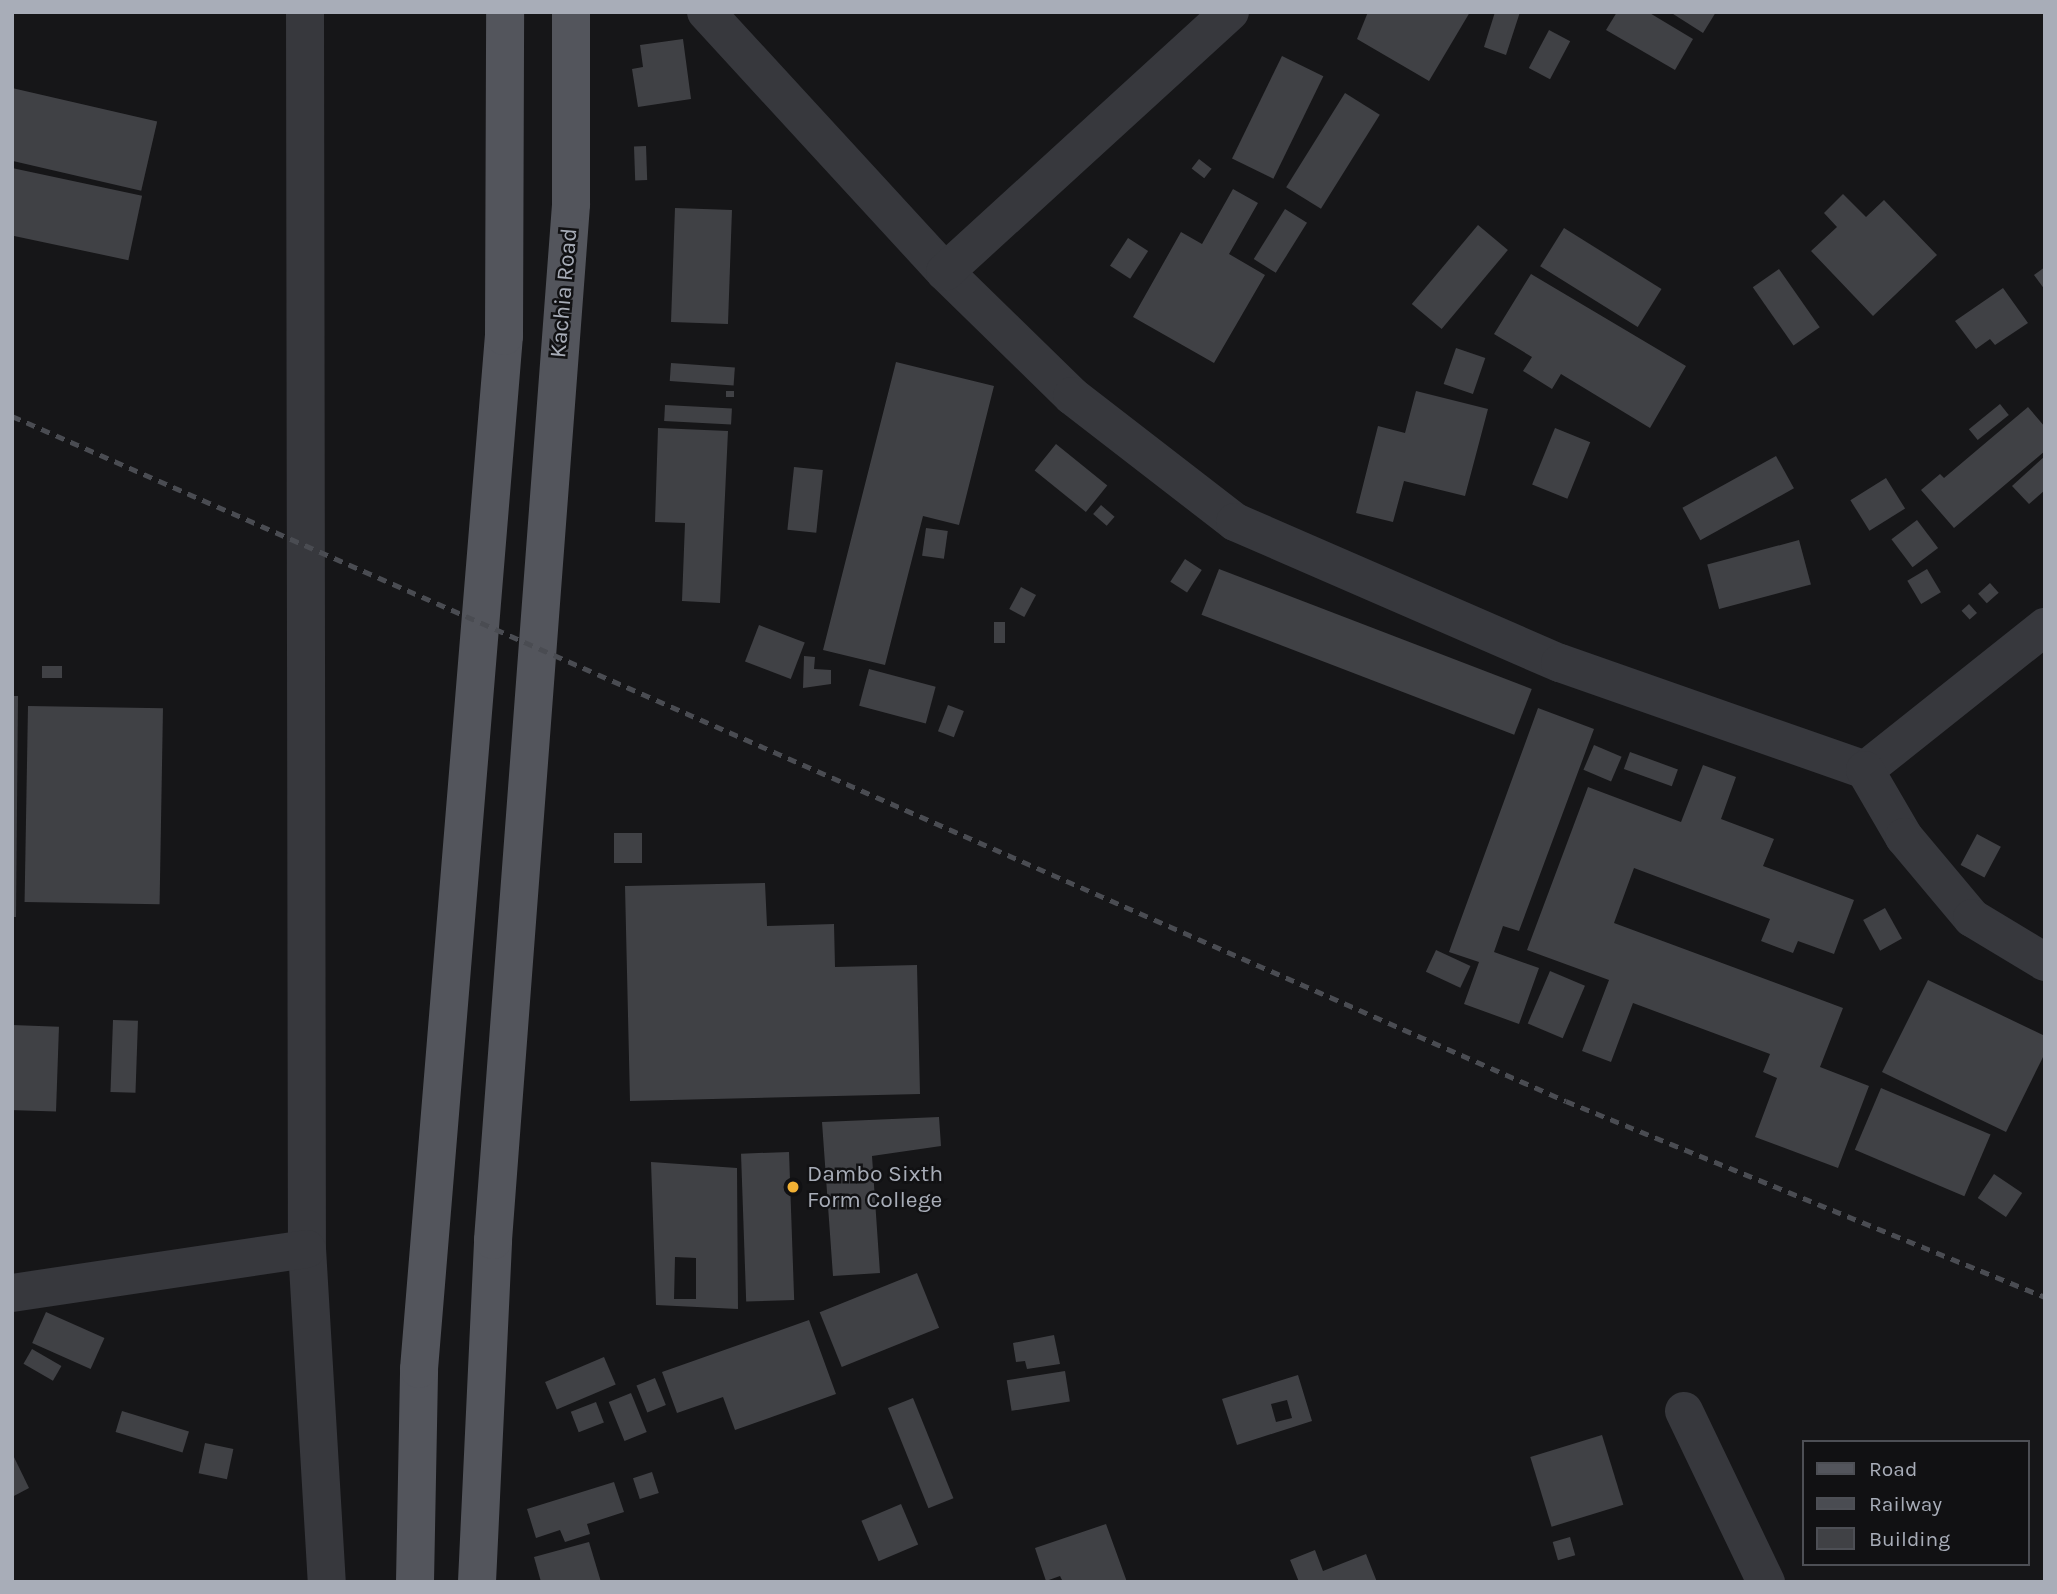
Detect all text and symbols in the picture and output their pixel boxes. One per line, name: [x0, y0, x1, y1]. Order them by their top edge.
street label: Kachia Road: [545, 227, 583, 359]
place label: Dambo Sixth Form College: [807, 1160, 943, 1214]
marker: Dambo Sixth Form College: [785, 1179, 801, 1195]
legend: [1801, 1440, 2029, 1566]
text: Road: [1869, 1457, 1917, 1481]
text: Railway: [1869, 1492, 1942, 1516]
text: Building: [1869, 1527, 1950, 1551]

